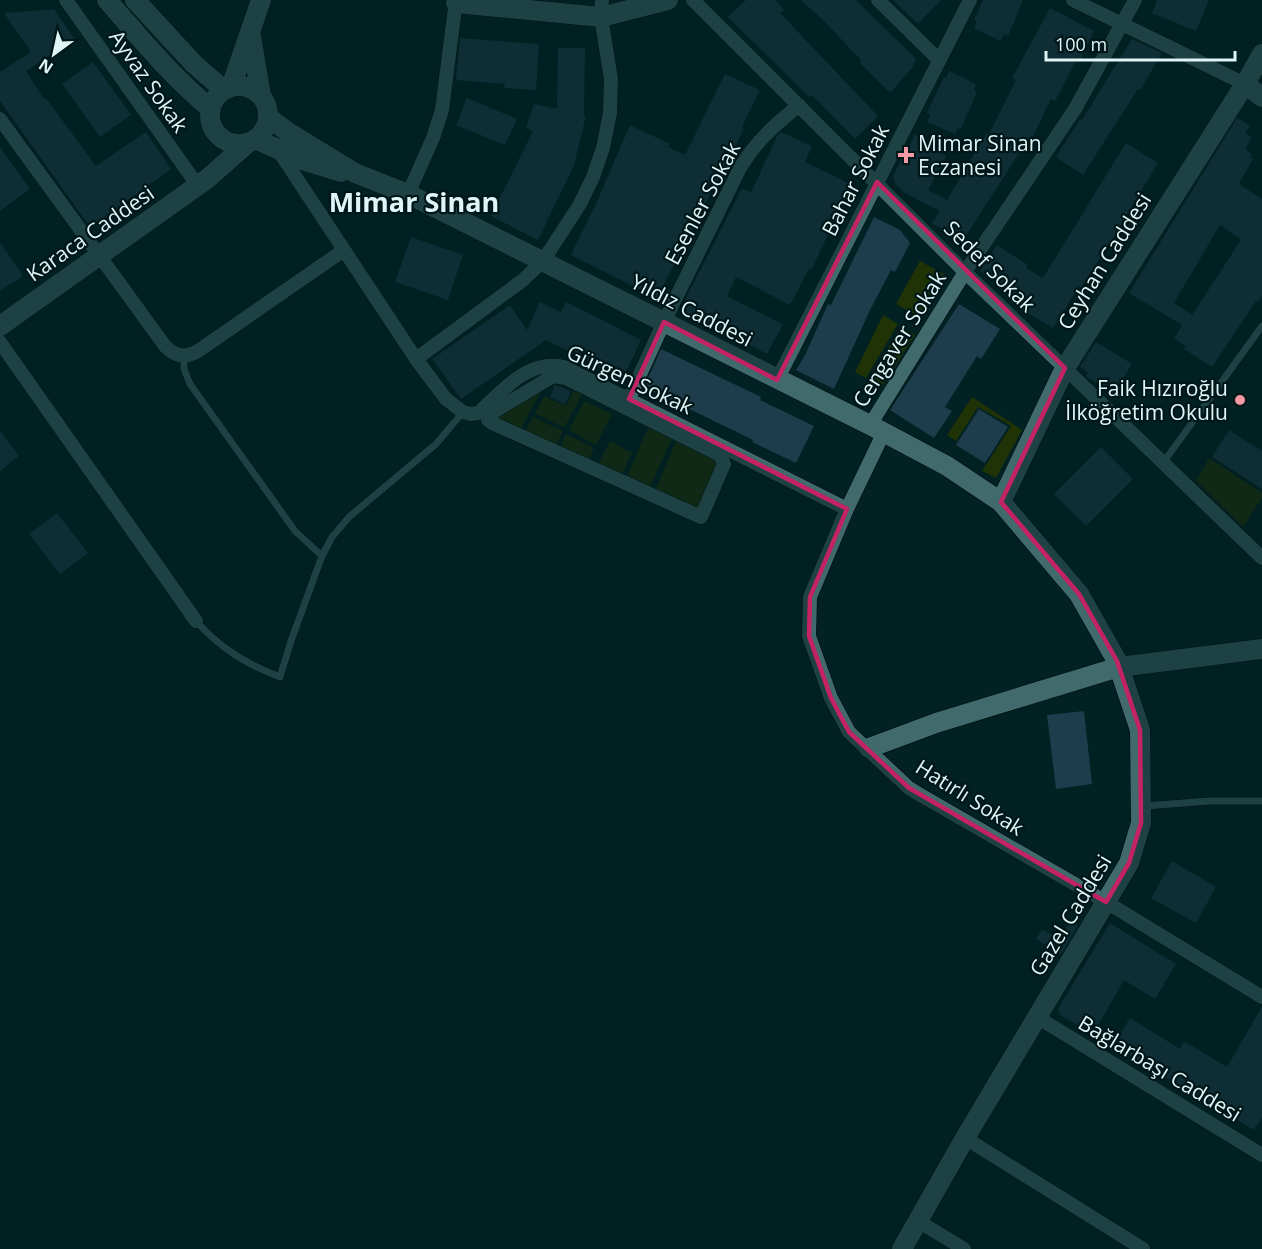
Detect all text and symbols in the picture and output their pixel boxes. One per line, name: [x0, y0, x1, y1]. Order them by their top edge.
north arrow: [24, 24, 84, 84]
street label: Ayvaz Sokak: [103, 24, 195, 138]
scale bar: [1046, 24, 1235, 62]
text: 100 m: [1055, 32, 1107, 56]
text: N: [34, 54, 57, 79]
street label: Bahar Sokak: [815, 119, 895, 241]
place label: Mimar Sinan Eczanesi: [918, 129, 1042, 181]
street label: Esenler Sokak: [658, 137, 746, 269]
marker: Mimar Sinan Eczanesi: [899, 148, 913, 162]
street label: Karaca Caddesi: [21, 179, 159, 287]
district label: Mimar Sinan: [329, 183, 499, 220]
street label: Ceyhan Caddesi: [1051, 187, 1157, 335]
street label: Sedef Sokak: [938, 214, 1042, 318]
street label: Cengaver Sokak: [846, 266, 952, 412]
street label: Yıldız Caddesi: [626, 267, 758, 353]
street label: Gürgen Sokak: [562, 338, 698, 420]
place label: Faik Hızıroğlu İlköğretim Okulu: [1065, 374, 1228, 426]
marker: Faik Hızıroğlu İlköğretim Okulu: [1233, 393, 1247, 407]
street label: Hatırlı Sokak: [911, 753, 1029, 841]
street label: Gazel Caddesi: [1023, 849, 1117, 981]
street label: Bağlarbaşı Caddesi: [1073, 1008, 1247, 1128]

